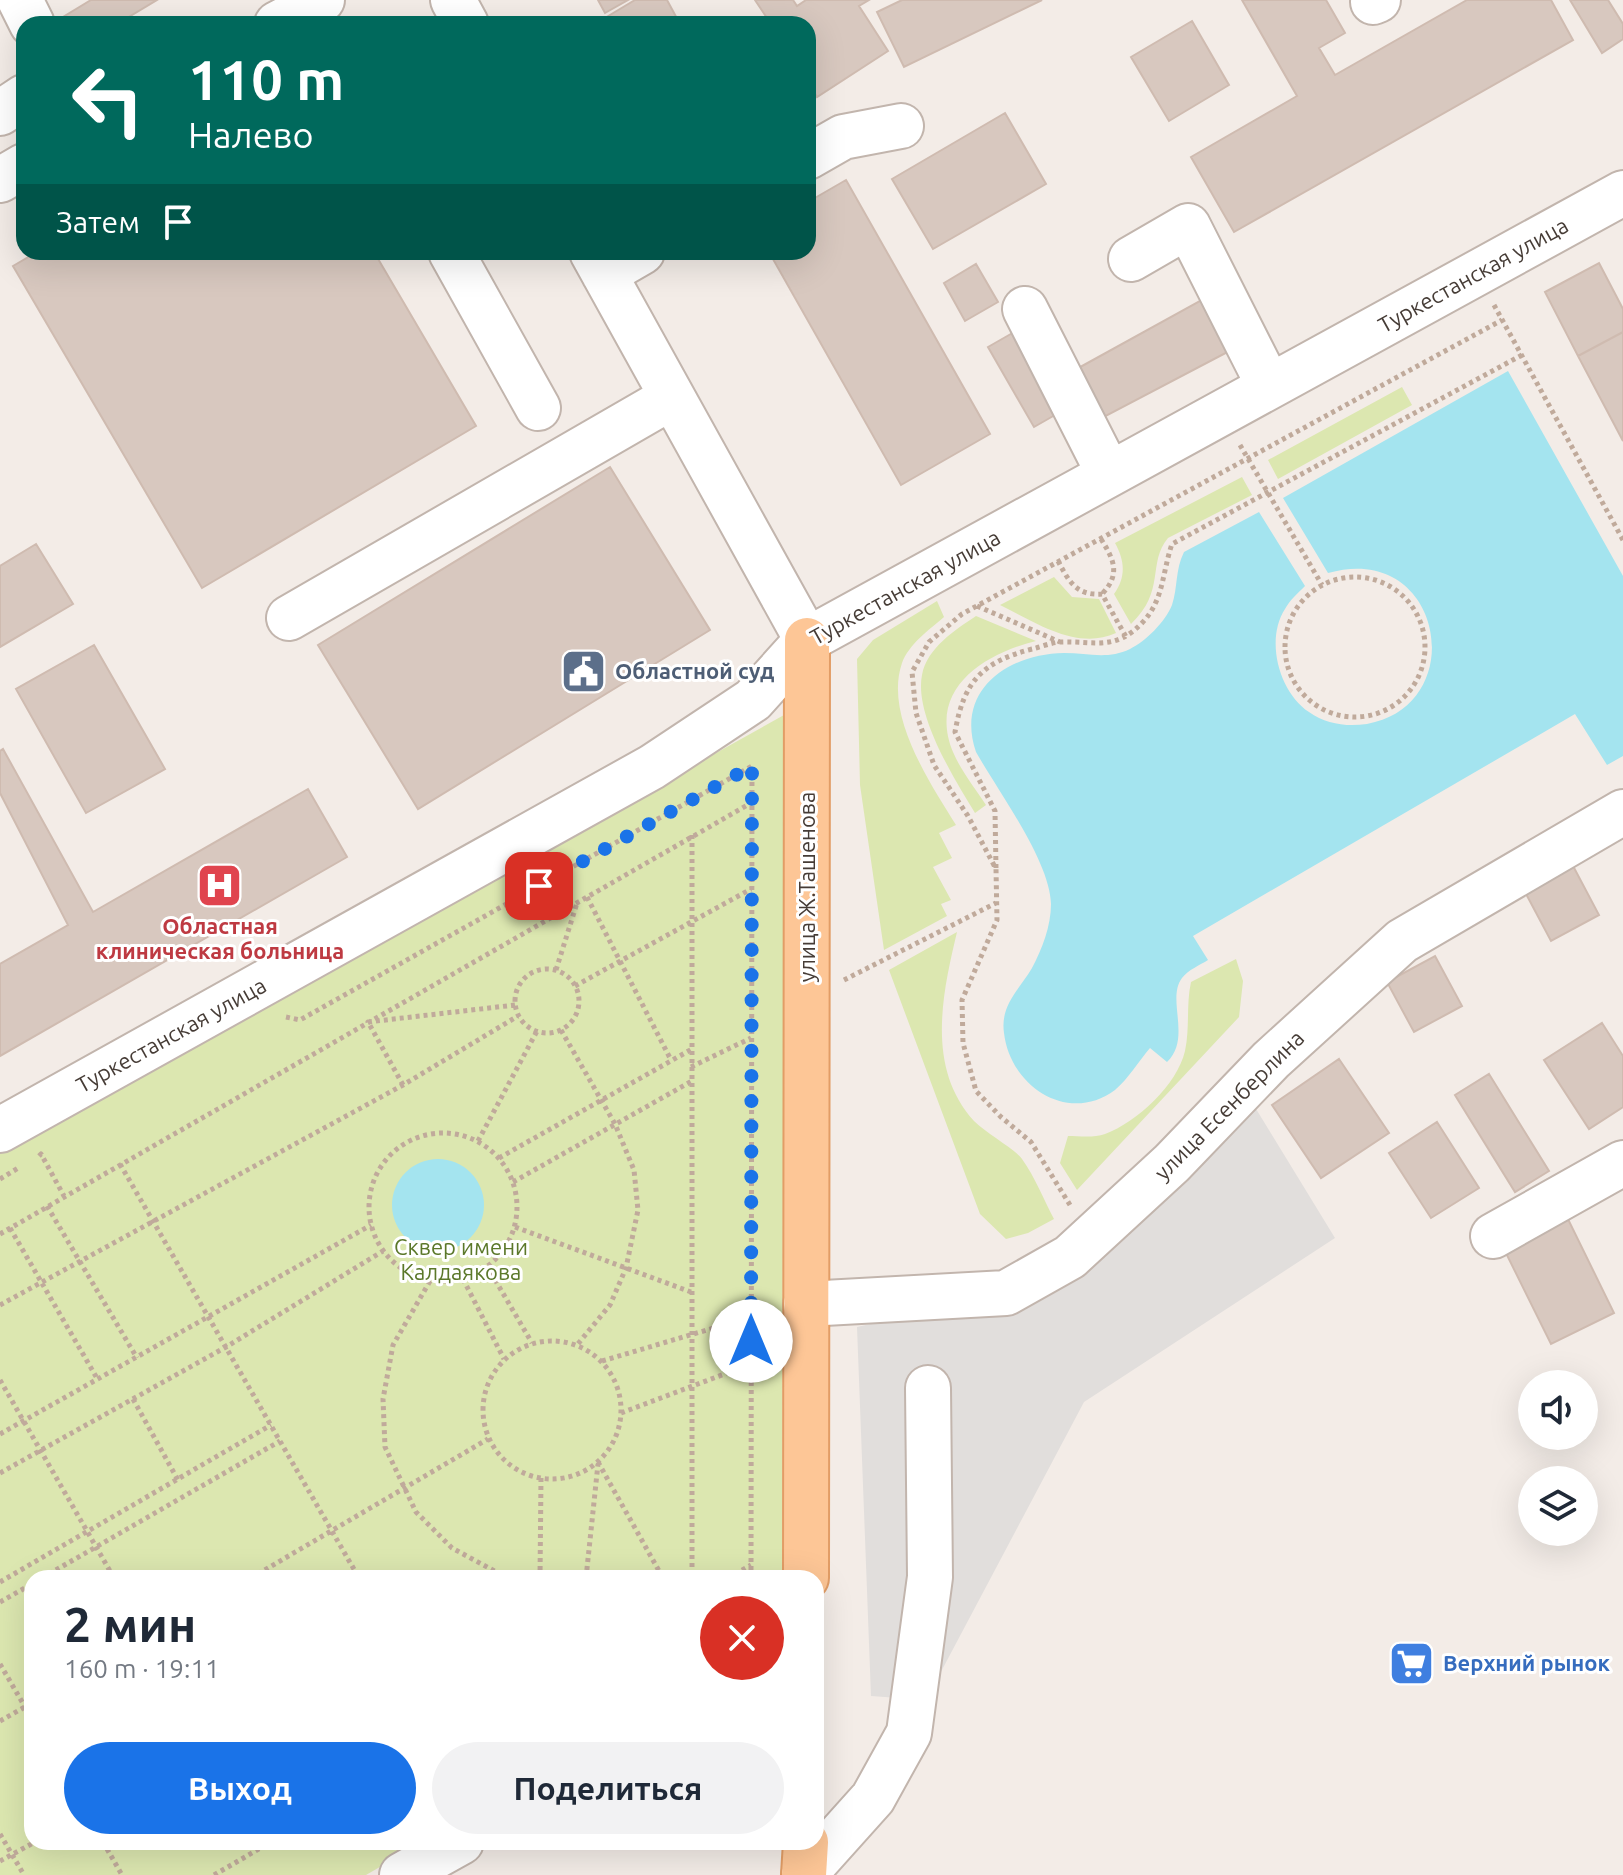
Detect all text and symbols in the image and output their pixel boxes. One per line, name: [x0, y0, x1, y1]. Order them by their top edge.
icon: left: [56, 48, 160, 152]
text: 110 m: [188, 48, 344, 111]
text: Налево: [188, 114, 313, 155]
icon: arrive: [156, 200, 200, 244]
text: Затем: [56, 205, 140, 239]
street label: Туркестанская улица: [1374, 212, 1572, 337]
street label: Туркестанская улица: [806, 524, 1004, 649]
public building icon: Областной суд: [560, 647, 608, 695]
place label: Областной суд: [615, 658, 774, 683]
street label: улица Ж.Ташенова: [794, 792, 819, 982]
pin: [505, 852, 573, 920]
hospital icon: Областная клиническая больница: [196, 861, 244, 909]
icon: arrive: [517, 864, 561, 908]
place label: Областная клиническая больница: [96, 913, 344, 963]
street label: Туркестанская улица: [72, 972, 270, 1097]
street label: улица Есенберлина: [1149, 1025, 1308, 1184]
park label: Сквер имени Калдаякова: [394, 1234, 528, 1284]
position arrow: [709, 1299, 793, 1383]
map controls: [1518, 1370, 1598, 1546]
button: sound: [1518, 1370, 1598, 1450]
button: layers: [1518, 1466, 1598, 1546]
button: close: [700, 1596, 784, 1680]
text: 2 мин: [64, 1597, 196, 1651]
supermarket icon: Верхний рынок: [1388, 1639, 1436, 1687]
place label: Верхний рынок: [1443, 1650, 1611, 1675]
text: 160 m · 19:11: [64, 1654, 220, 1683]
button: Выход: [64, 1742, 416, 1834]
button: Поделиться: [432, 1742, 784, 1834]

